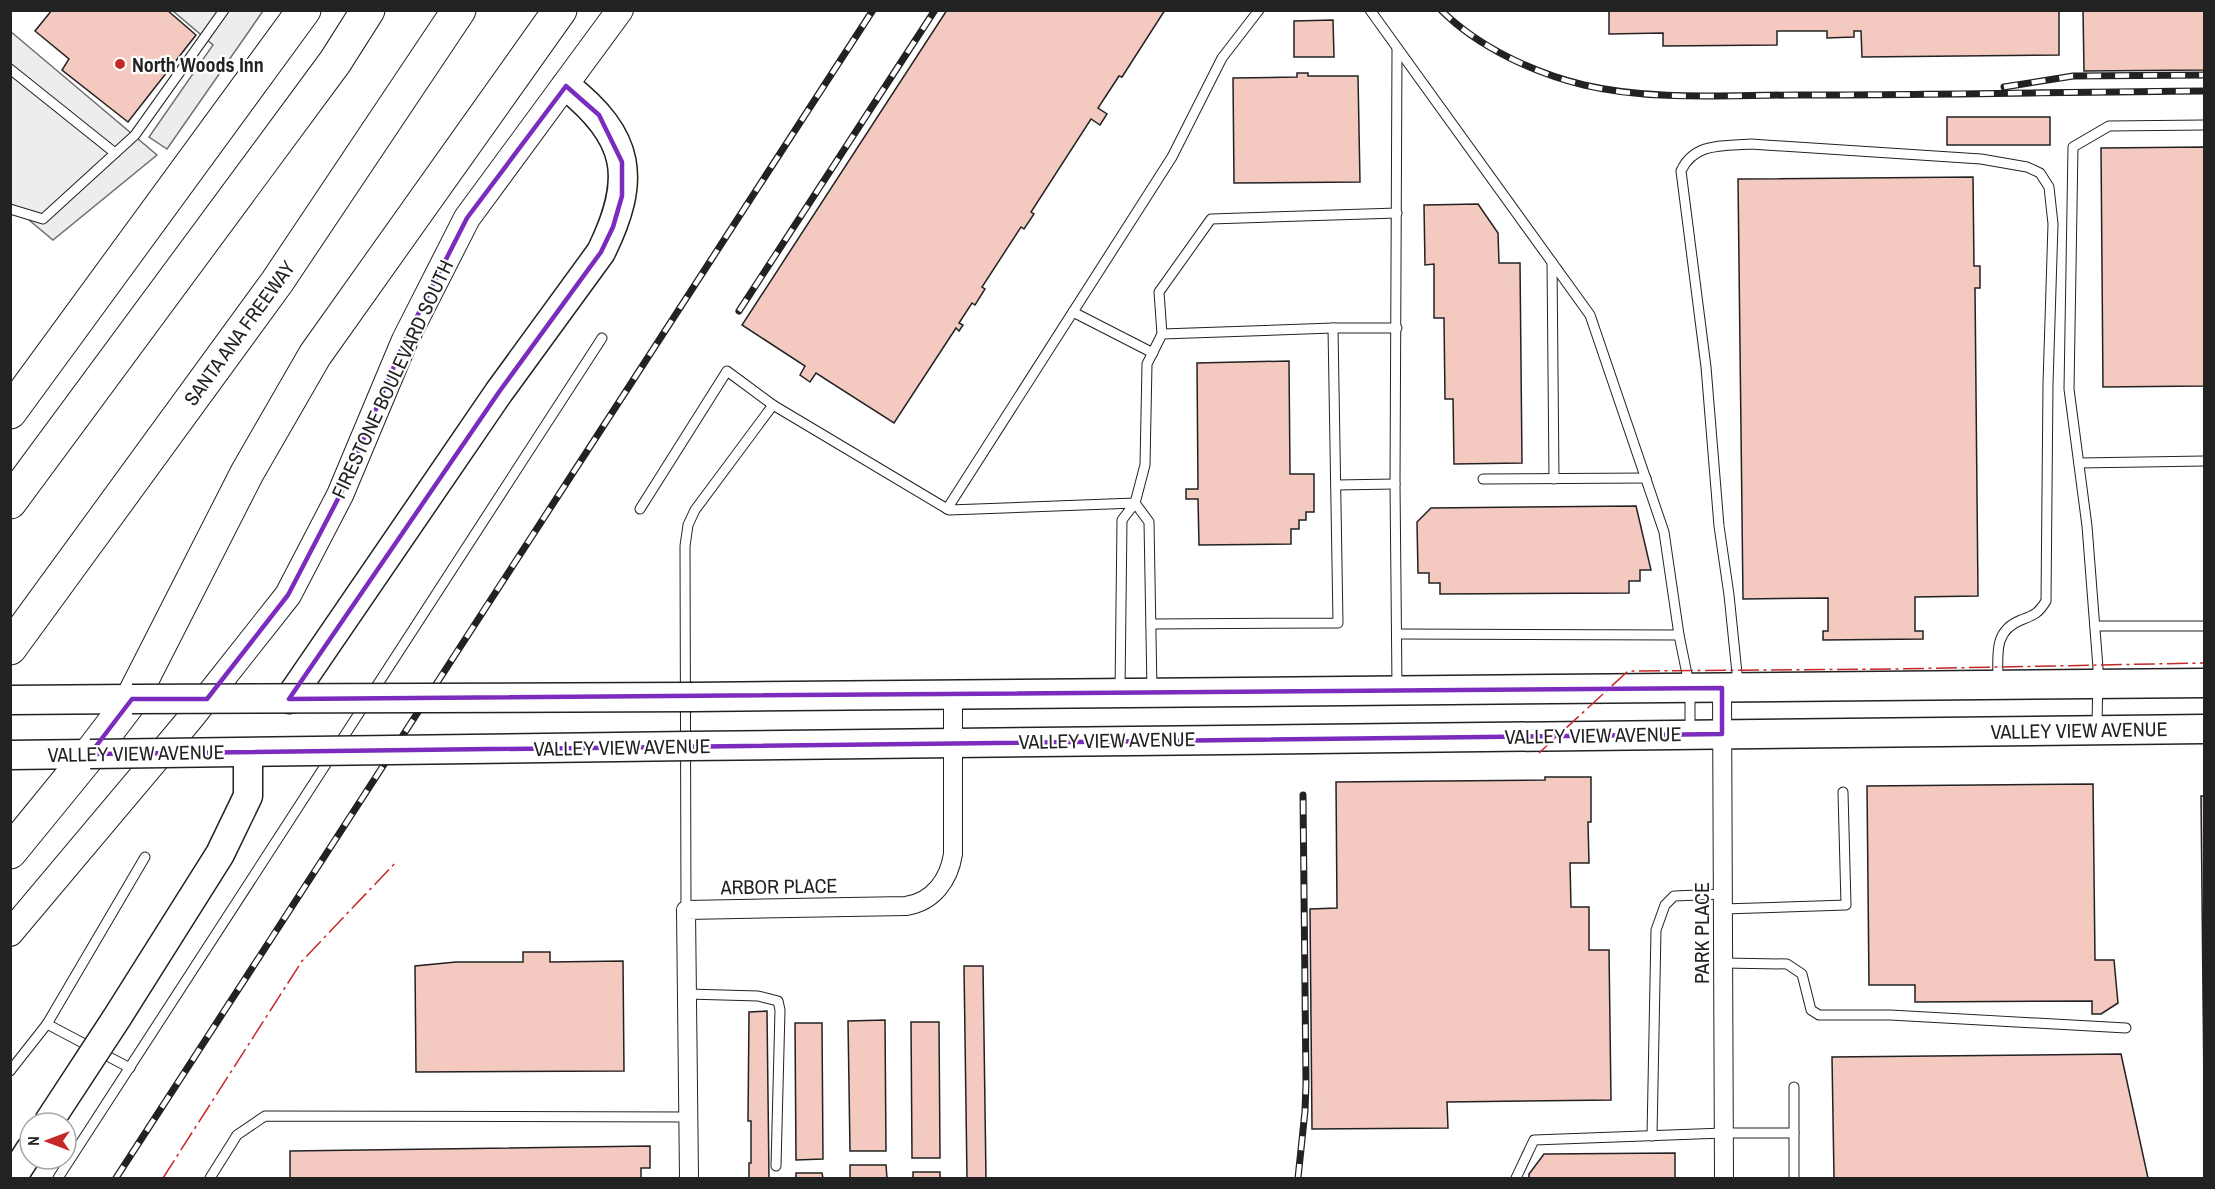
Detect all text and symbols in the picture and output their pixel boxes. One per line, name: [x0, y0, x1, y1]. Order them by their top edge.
place label: North Woods Inn: [132, 51, 264, 78]
marker: North Woods Inn: [113, 57, 127, 71]
street label: SANTA ANA FREEWAY: [177, 255, 301, 411]
street label: FIRESTONE BOULEVARD SOUTH: [325, 255, 459, 503]
street label: VALLEY VIEW AVENUE: [1990, 715, 2168, 745]
street label: VALLEY VIEW AVENUE: [1504, 720, 1682, 750]
street label: VALLEY VIEW AVENUE: [1018, 725, 1196, 755]
street label: VALLEY VIEW AVENUE: [533, 732, 711, 762]
street label: VALLEY VIEW AVENUE: [47, 738, 225, 768]
street label: ARBOR PLACE: [719, 871, 838, 901]
street label: PARK PLACE: [1688, 882, 1715, 984]
north arrow: [18, 1111, 78, 1171]
text: N: [22, 1136, 44, 1146]

